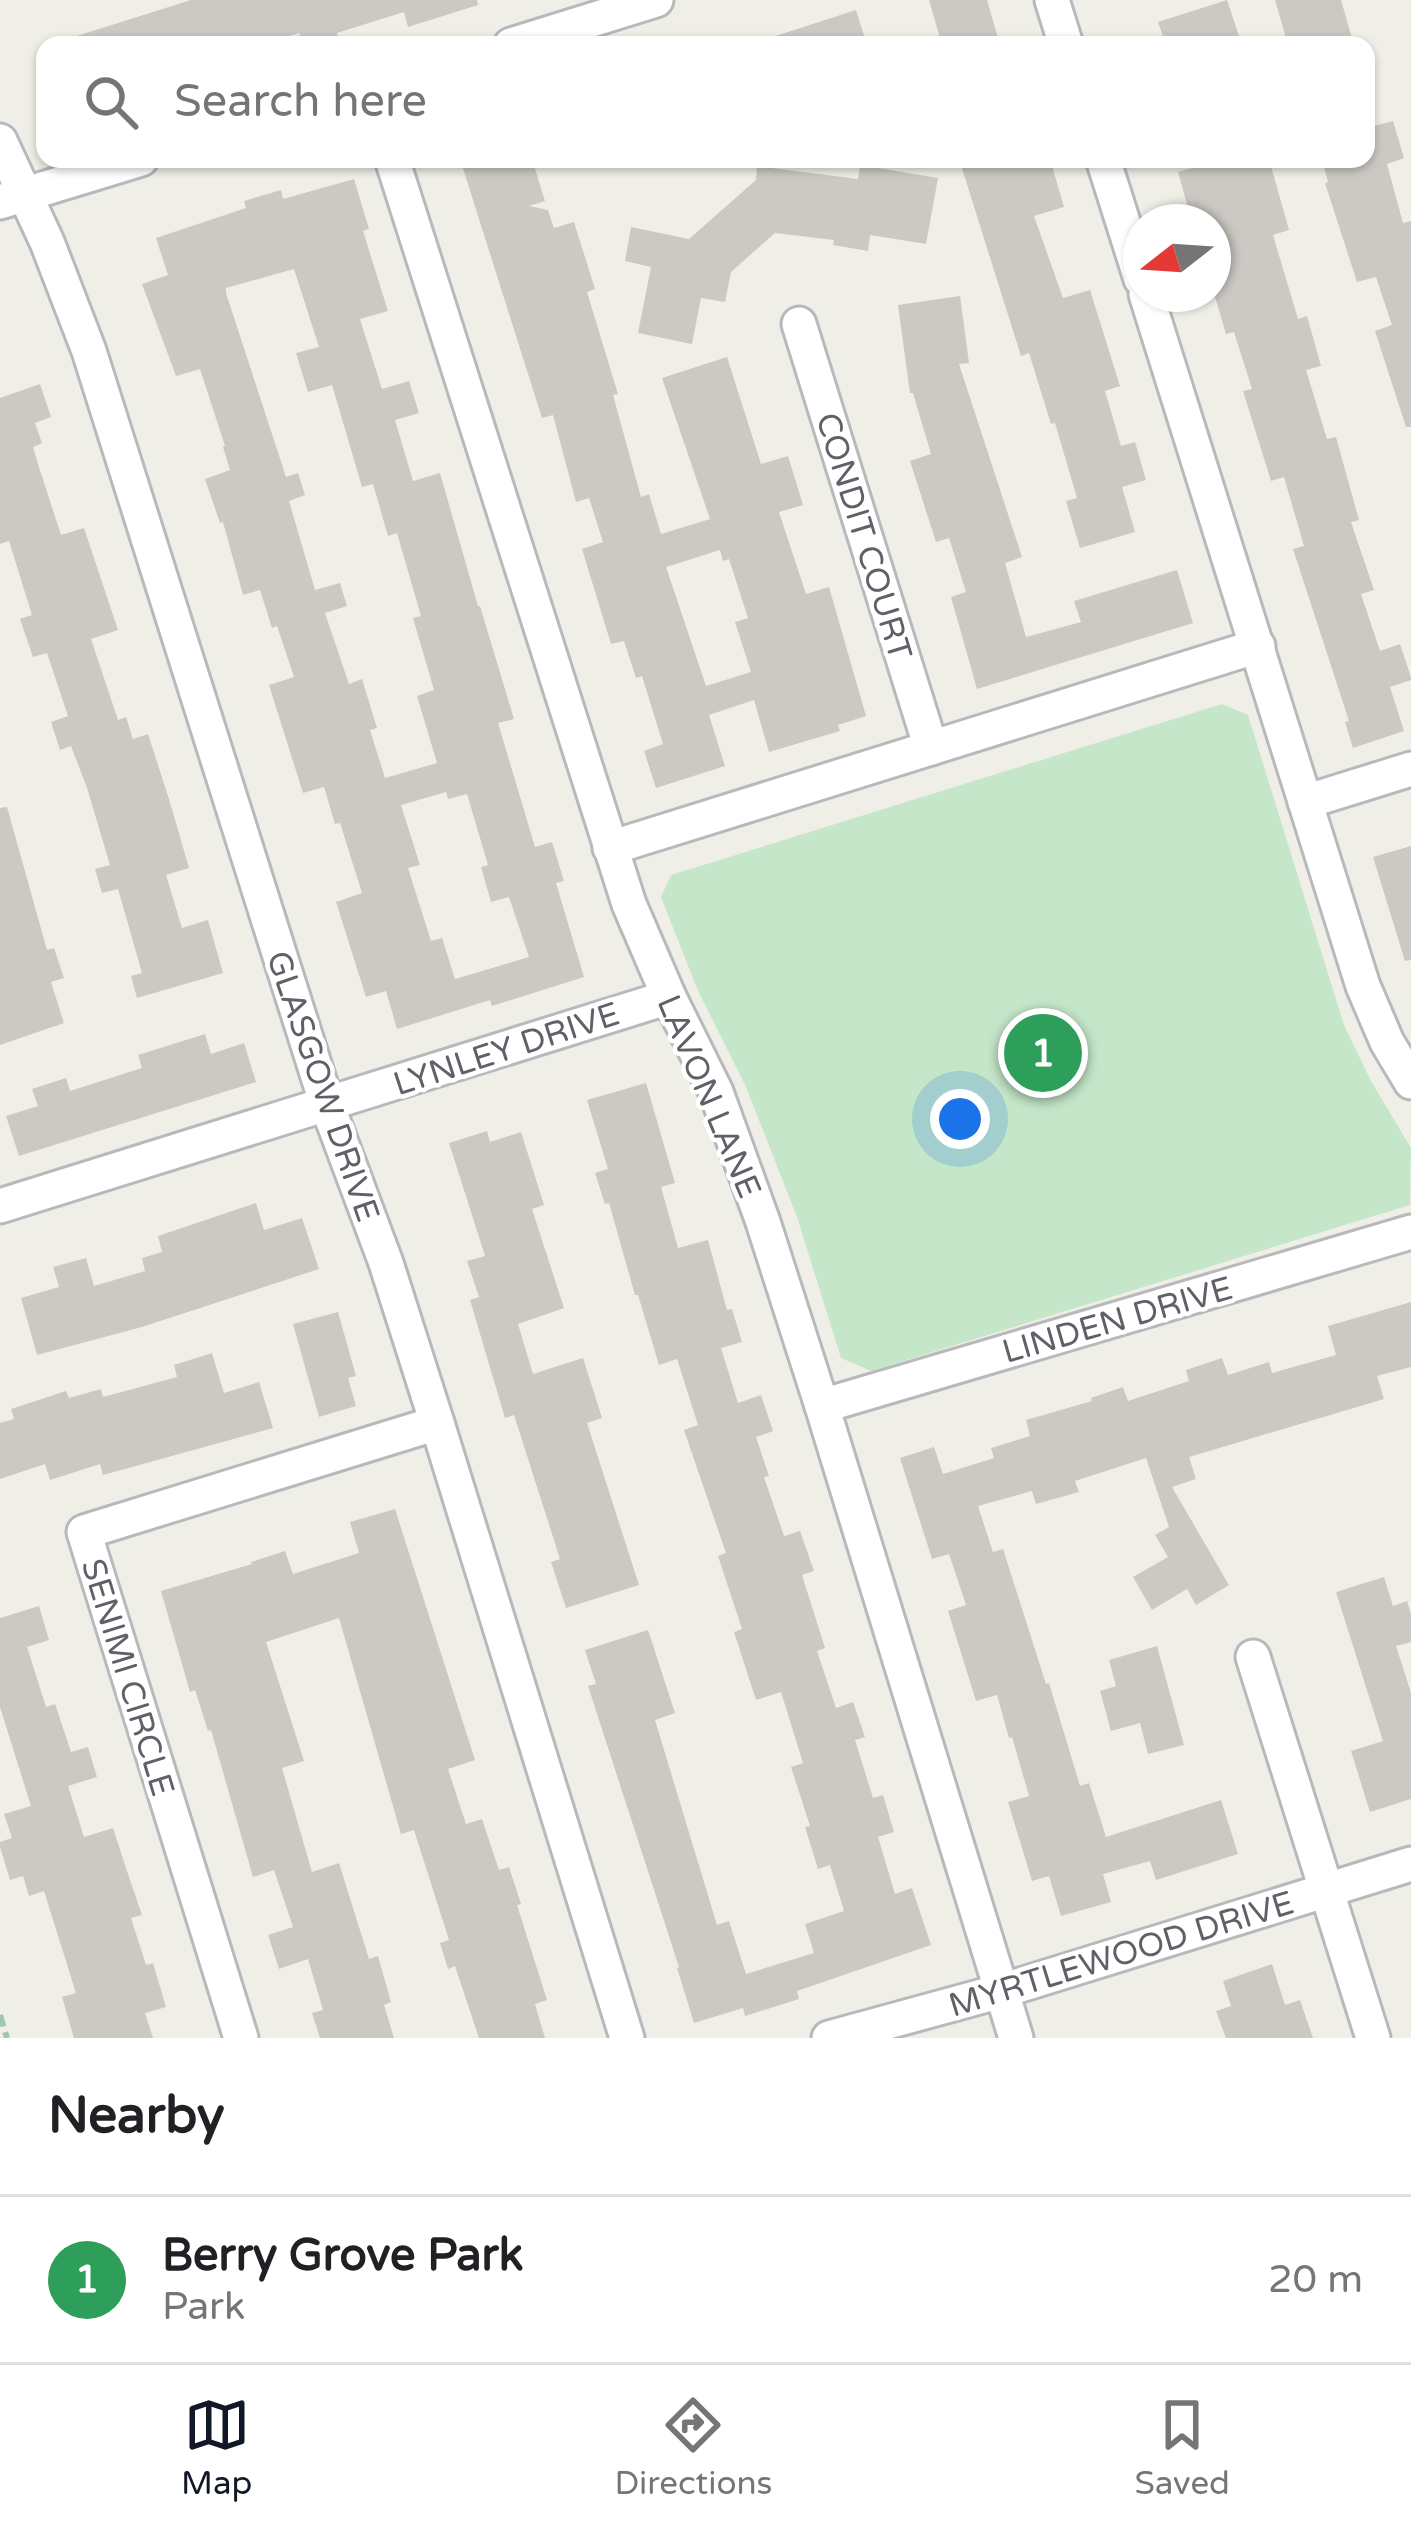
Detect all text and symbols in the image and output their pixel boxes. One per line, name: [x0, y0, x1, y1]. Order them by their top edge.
search box: [36, 36, 1375, 168]
icon: search: [78, 69, 144, 135]
text: Search here: [174, 75, 427, 129]
north arrow: [1123, 204, 1231, 312]
street label: CONDIT COURT: [807, 408, 920, 665]
street label: GLASGOW DRIVE: [258, 946, 387, 1227]
street label: LAVON LANE: [648, 989, 769, 1204]
street label: LYNLEY DRIVE: [389, 995, 624, 1104]
pin: 1: [1004, 1008, 1082, 1098]
your location: [930, 1089, 990, 1149]
street label: LINDEN DRIVE: [998, 1269, 1237, 1372]
street label: SENIMI CIRCLE: [73, 1554, 182, 1801]
street label: MYRTLEWOOD DRIVE: [944, 1883, 1299, 2026]
text: Nearby: [48, 2085, 225, 2147]
text: Berry Grove Park: [162, 2229, 523, 2283]
text: 1: [75, 2256, 99, 2303]
text: 20 m: [1268, 2256, 1363, 2303]
text: Park: [162, 2283, 245, 2330]
tab: Map: [181, 2392, 252, 2503]
tab: Directions: [614, 2392, 772, 2503]
tab: Saved: [1135, 2392, 1230, 2503]

